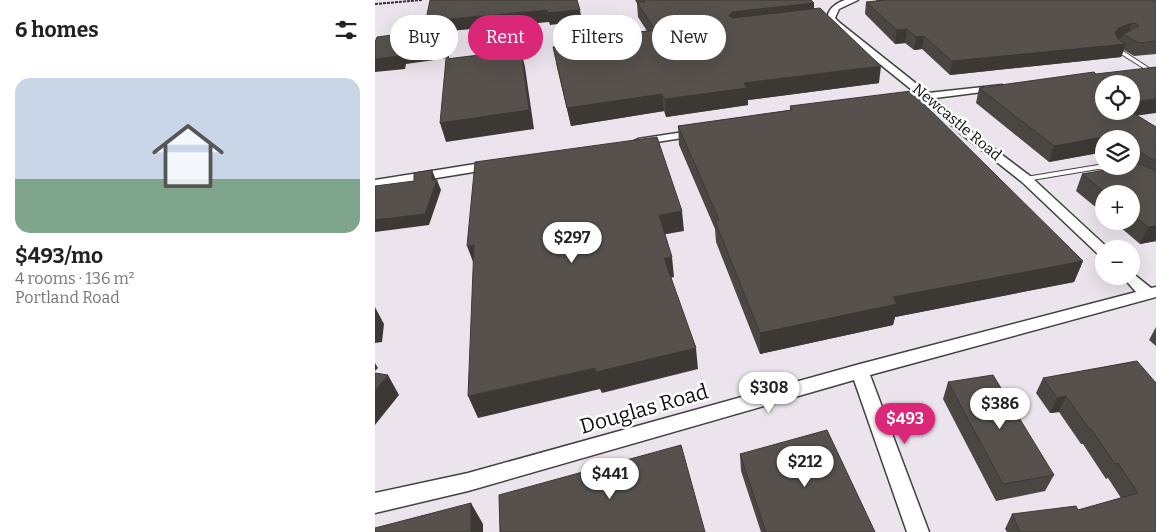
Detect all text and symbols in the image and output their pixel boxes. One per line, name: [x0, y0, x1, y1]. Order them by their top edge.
chip: Buy: [390, 15, 458, 60]
chip: Rent: [468, 15, 543, 60]
chip: Filters: [553, 15, 642, 60]
chip: New: [652, 15, 726, 60]
icon: filters: [332, 16, 360, 44]
text: 6 homes: [15, 17, 99, 43]
map controls: [1095, 75, 1140, 285]
button: locate: [1095, 75, 1140, 120]
street label: Newcastle Road: [909, 80, 1005, 164]
icon: home: [143, 111, 233, 201]
button: layers: [1095, 130, 1140, 175]
button: +: [1095, 185, 1140, 230]
pin: $297: [542, 222, 602, 264]
text: $297: [554, 228, 590, 247]
button: −: [1095, 240, 1140, 285]
text: $493/mo: [15, 243, 103, 269]
text: 4 rooms · 136 m²: [15, 269, 134, 288]
text: Portland Road: [15, 288, 120, 307]
pin: $308: [739, 372, 799, 414]
street label: Douglas Road: [577, 378, 711, 440]
text: $308: [750, 378, 788, 397]
pin: $386: [970, 388, 1030, 430]
text: $386: [981, 394, 1019, 413]
pin: $493: [875, 402, 935, 445]
text: $493: [886, 409, 924, 428]
pin: $212: [775, 446, 835, 488]
text: $212: [788, 452, 822, 471]
pin: $441: [580, 458, 640, 500]
text: $441: [592, 464, 628, 483]

